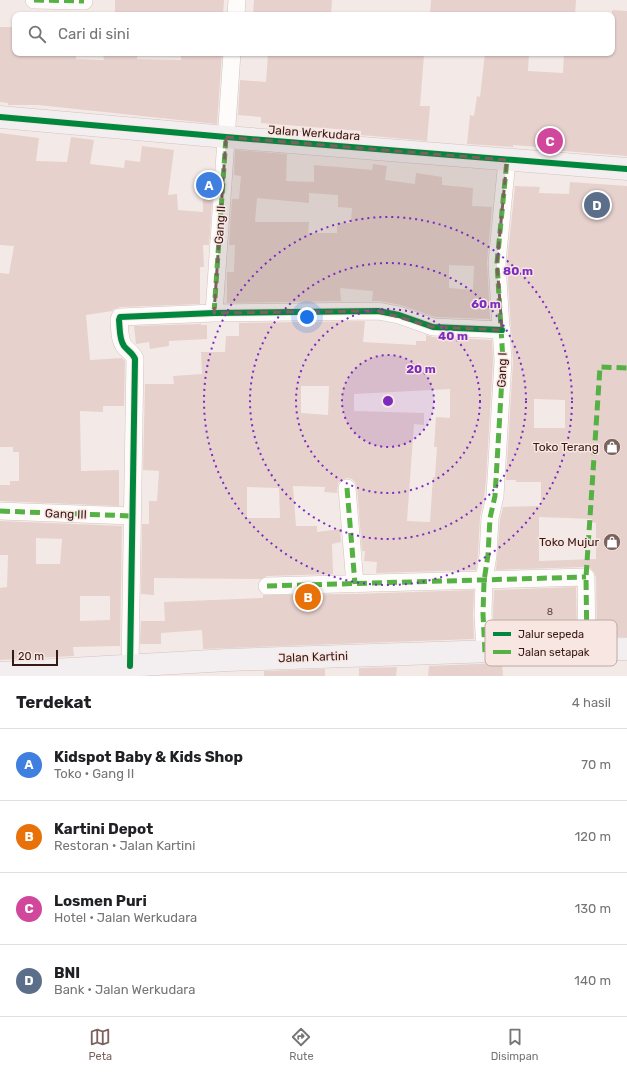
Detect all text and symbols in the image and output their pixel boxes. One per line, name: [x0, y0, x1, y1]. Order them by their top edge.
search box: [12, 12, 615, 56]
icon: search: [26, 23, 48, 45]
text: Cari di sini: [58, 25, 130, 43]
street label: Jalan Werkudara: [267, 123, 361, 143]
pin: C: [537, 126, 563, 156]
pin: A: [196, 170, 222, 200]
pin: D: [584, 190, 610, 220]
street label: Gang II: [212, 205, 228, 245]
text: 80 m: [503, 264, 533, 278]
text: 60 m: [471, 297, 501, 311]
your location: [297, 307, 317, 327]
text: 40 m: [438, 329, 468, 343]
street label: Gang I: [494, 352, 510, 388]
text: 20 m: [406, 362, 436, 376]
centre of rings: [381, 394, 395, 408]
shop icon: Toko Terang: [602, 437, 622, 457]
place label: Toko Terang: [533, 440, 599, 454]
street label: Gang III: [45, 506, 87, 522]
shop icon: Toko Mujur: [602, 532, 622, 552]
place label: Toko Mujur: [539, 535, 599, 549]
pin: B: [295, 582, 321, 612]
house number: 8: [547, 606, 553, 618]
legend: [485, 620, 617, 666]
text: Jalur sepeda: [518, 628, 584, 641]
text: Jalan setapak: [518, 646, 590, 659]
scale bar: [12, 648, 58, 667]
street label: Jalan Kartini: [278, 649, 348, 665]
text: 20 m: [18, 650, 44, 663]
text: Terdekat: [16, 692, 91, 712]
text: 4 hasil: [572, 695, 611, 710]
text: Kidspot Baby & Kids Shop: [54, 748, 243, 766]
text: A: [24, 757, 34, 772]
text: 70 m: [581, 757, 611, 772]
text: Toko · Gang II: [54, 766, 134, 781]
text: Kartini Depot: [54, 820, 153, 838]
text: B: [24, 829, 34, 844]
text: 120 m: [575, 829, 611, 844]
text: Restoran · Jalan Kartini: [54, 838, 195, 853]
text: Losmen Puri: [54, 892, 147, 910]
text: C: [24, 901, 34, 916]
text: 130 m: [575, 901, 611, 916]
text: Hotel · Jalan Werkudara: [54, 910, 197, 925]
text: BNI: [54, 964, 80, 982]
text: D: [24, 973, 34, 988]
text: 140 m: [574, 973, 611, 988]
text: Bank · Jalan Werkudara: [54, 982, 195, 997]
tab: Peta: [89, 1026, 112, 1063]
tab: Rute: [289, 1026, 314, 1063]
tab: Disimpan: [491, 1026, 538, 1063]

